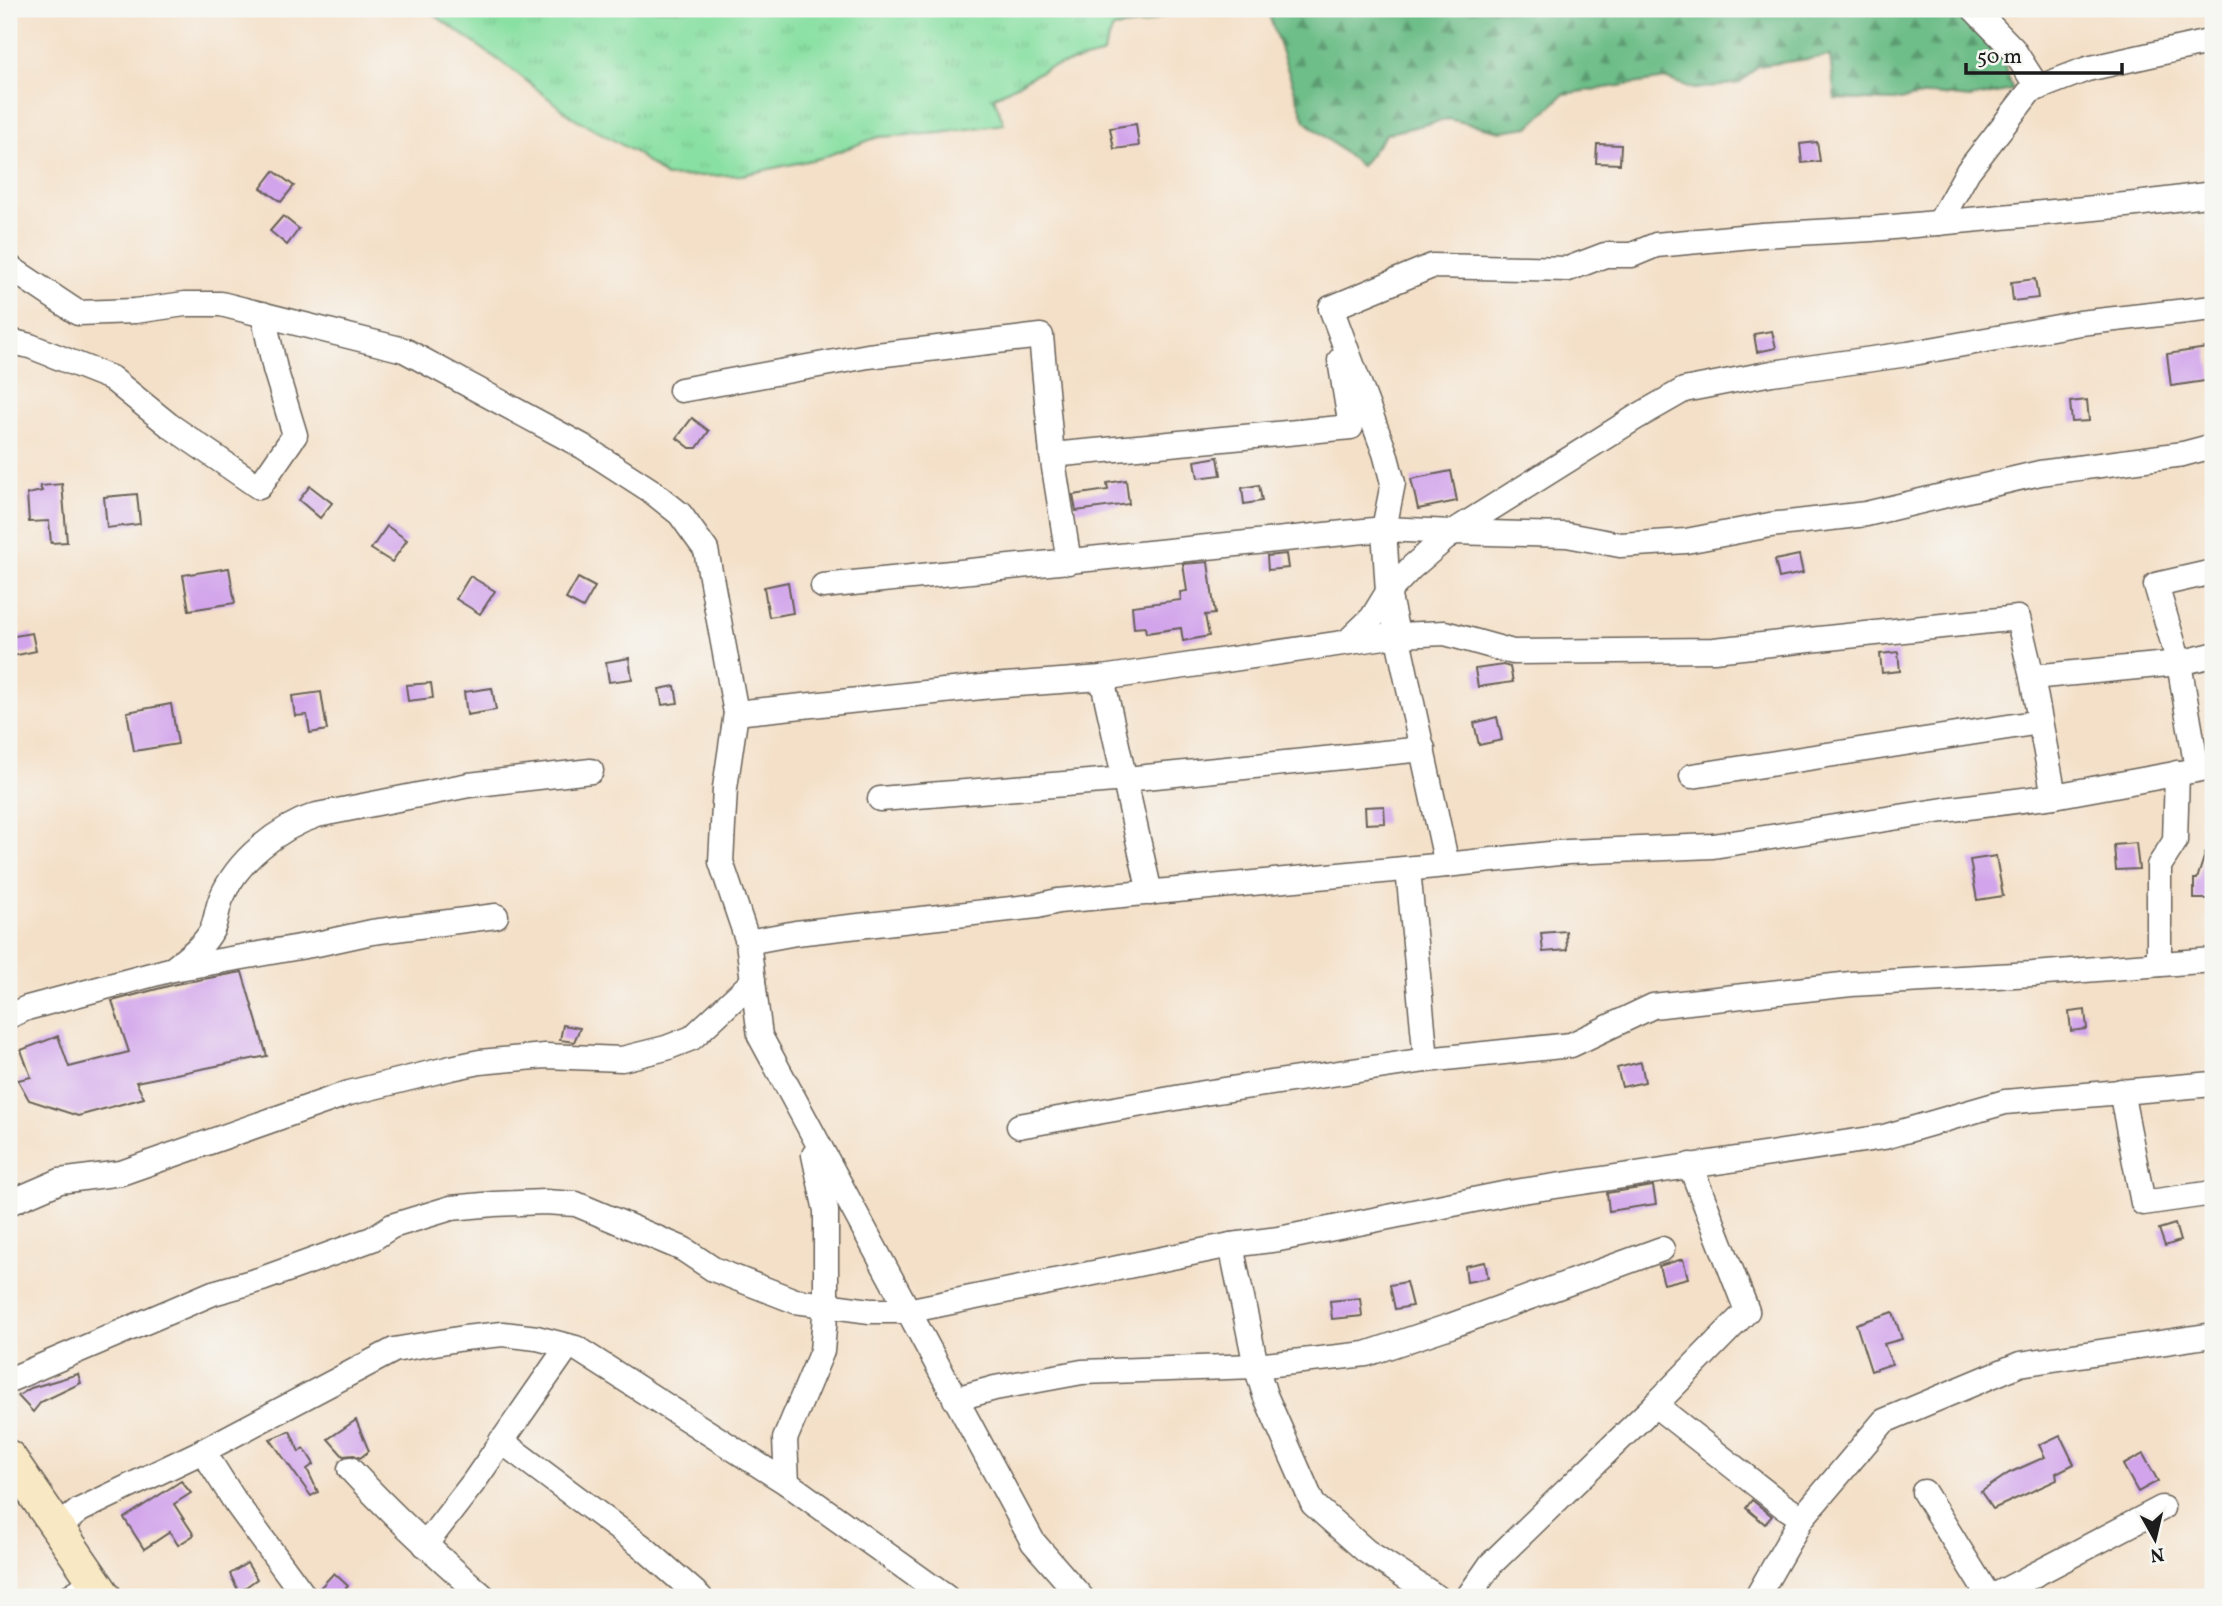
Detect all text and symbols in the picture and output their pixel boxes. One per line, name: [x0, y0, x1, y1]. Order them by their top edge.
scale bar: [1966, 32, 2122, 76]
text: 50 m: [1977, 43, 2022, 72]
north arrow: [2120, 1504, 2190, 1574]
text: N: [2148, 1540, 2166, 1568]

